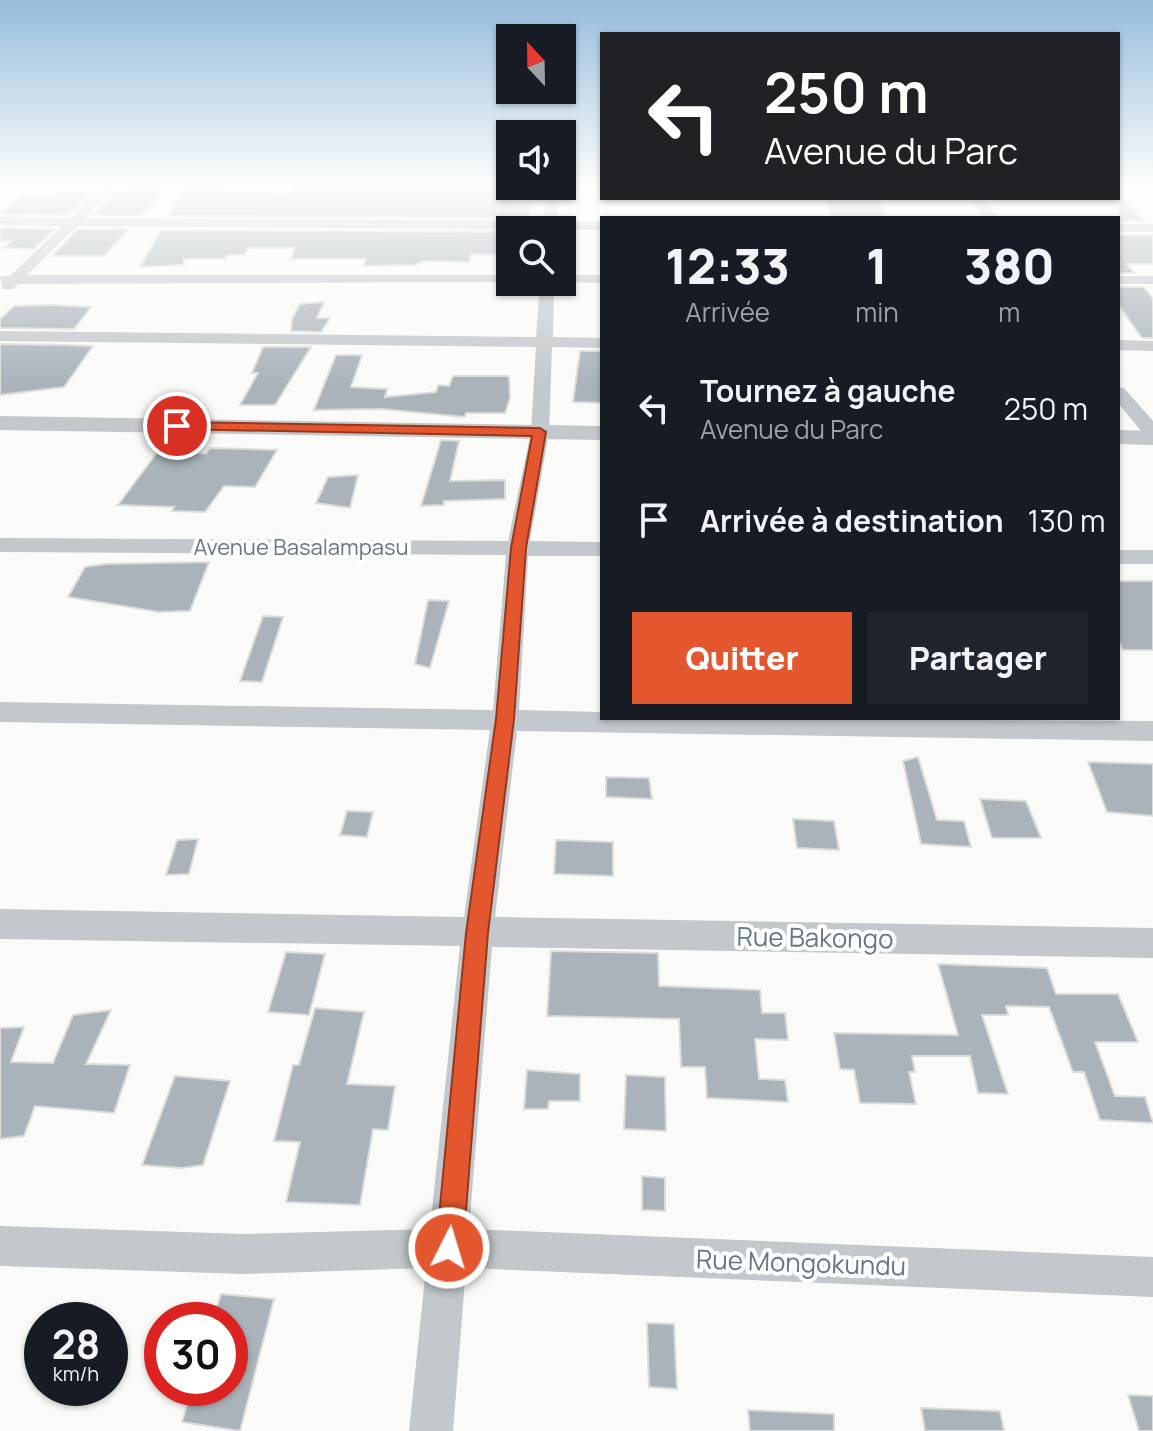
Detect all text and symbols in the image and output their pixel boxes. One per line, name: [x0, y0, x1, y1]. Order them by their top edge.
north arrow: [496, 24, 576, 104]
map controls: [496, 24, 576, 296]
text: 250 m: [764, 53, 929, 130]
icon: left: [632, 64, 736, 168]
button: sound: [496, 120, 576, 200]
text: Avenue du Parc: [764, 126, 1018, 175]
button: search: [496, 216, 576, 296]
text: 12:33: [665, 233, 790, 298]
text: 1: [866, 233, 888, 298]
text: 380: [964, 233, 1055, 298]
text: Arrivée: [685, 294, 770, 330]
text: min: [855, 294, 899, 330]
text: m: [998, 294, 1020, 330]
text: Tournez à gauche: [700, 370, 956, 411]
icon: left: [632, 386, 676, 430]
text: 250 m: [1004, 388, 1088, 429]
pin: [143, 392, 211, 460]
icon: arrive: [155, 404, 199, 448]
text: Avenue du Parc: [700, 411, 883, 447]
icon: arrive: [632, 498, 676, 542]
text: Arrivée à destination: [700, 500, 1003, 541]
text: 130 m: [1027, 500, 1105, 541]
street label: Avenue Basalampasu: [193, 532, 409, 562]
button: Quitter: [632, 612, 852, 704]
button: Partager: [868, 612, 1088, 704]
street label: Rue Bakongo: [736, 918, 894, 956]
position arrow: [407, 1206, 491, 1290]
street label: Rue Mongokundu: [695, 1240, 907, 1284]
speed limit sign: 30: [144, 1302, 248, 1406]
text: 28: [52, 1316, 100, 1371]
text: km/h: [53, 1360, 99, 1387]

